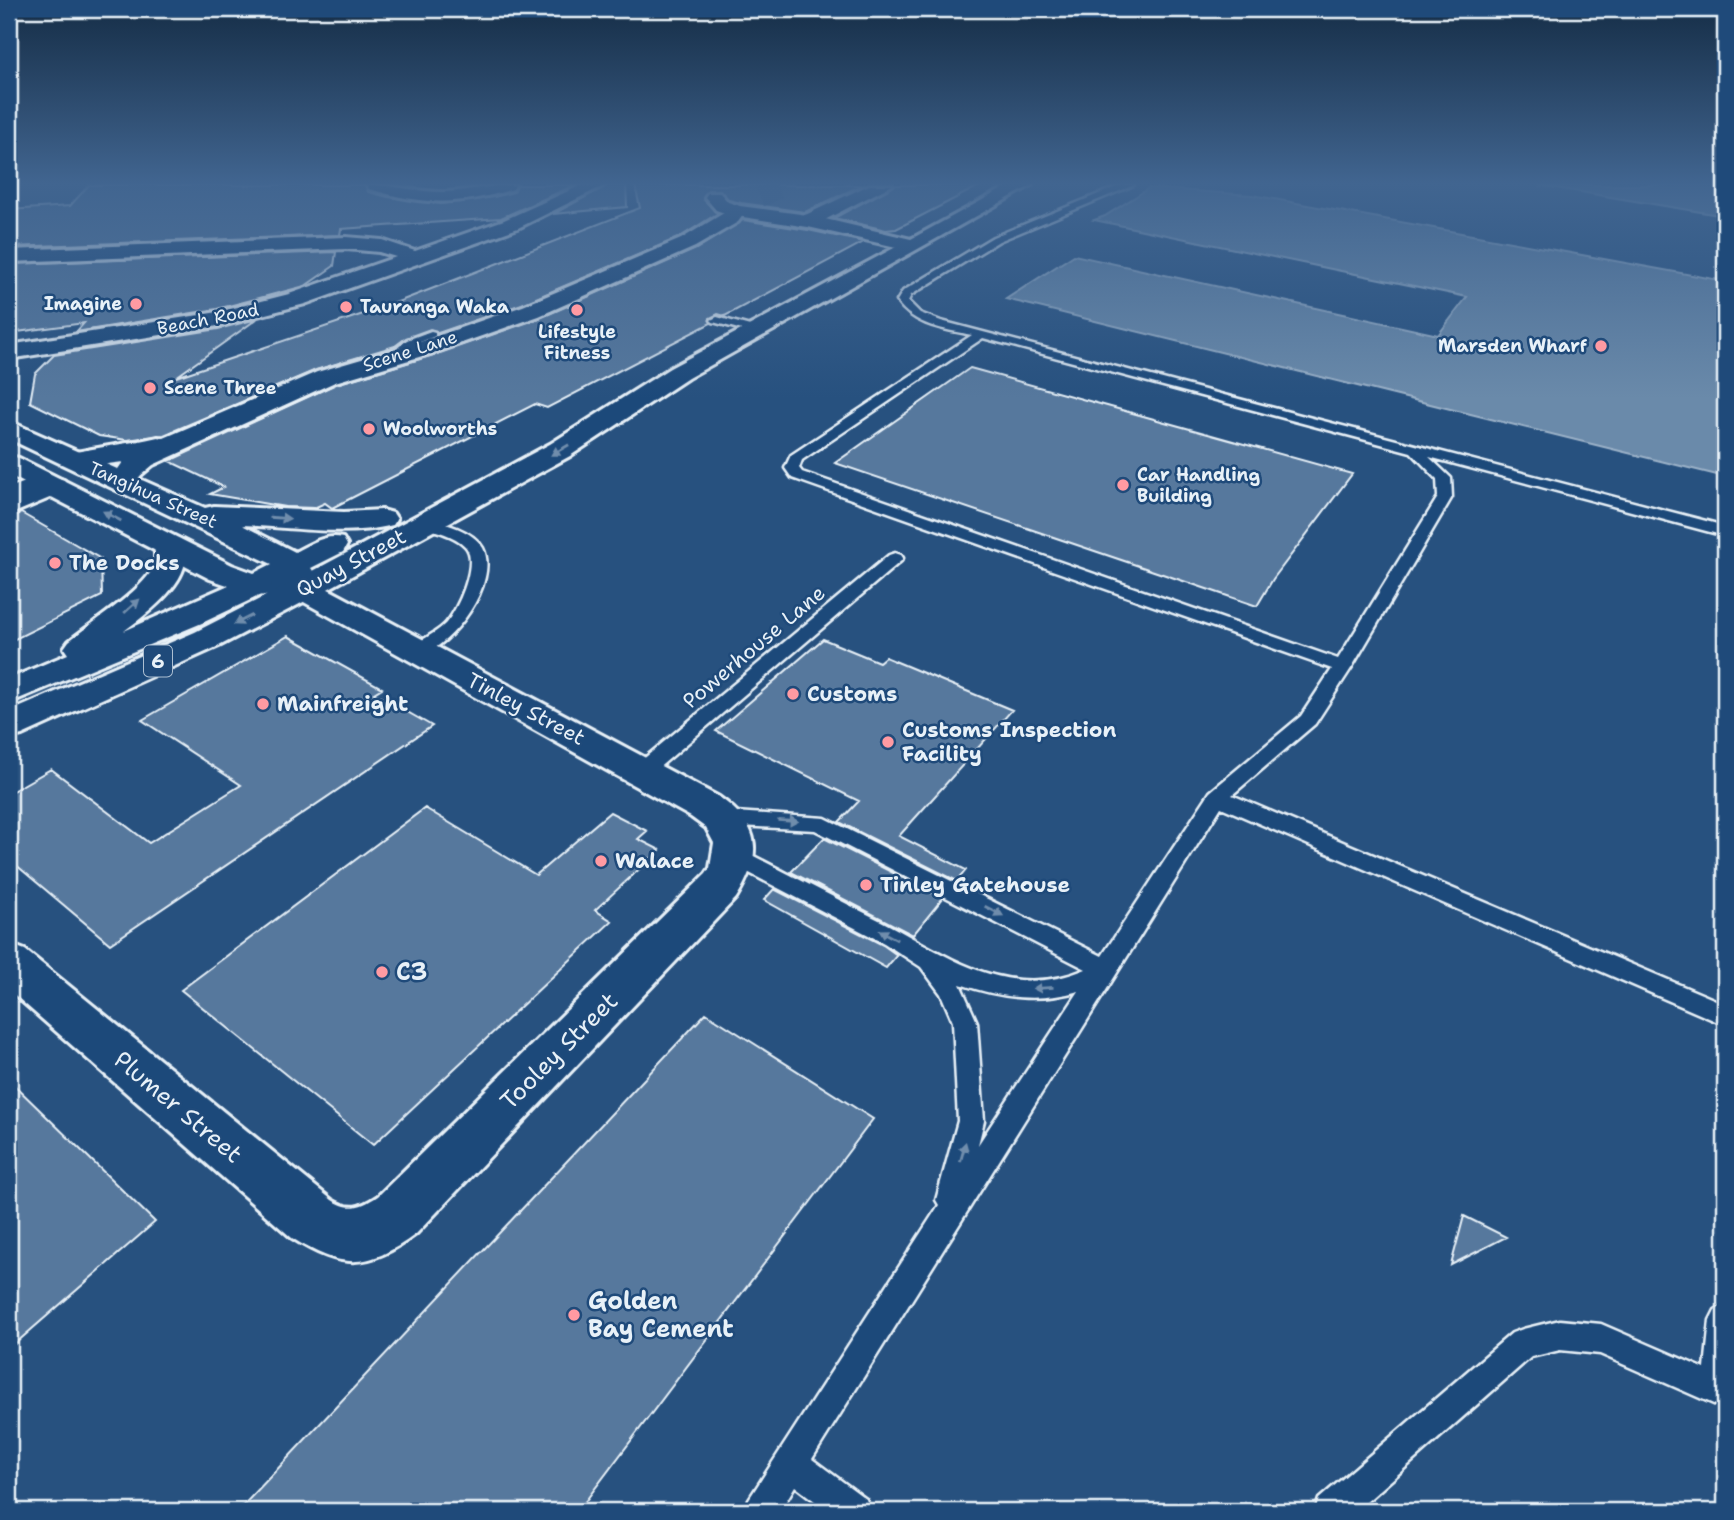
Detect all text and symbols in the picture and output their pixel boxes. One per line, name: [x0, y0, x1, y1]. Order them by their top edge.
place label: Imagine: [44, 292, 122, 316]
place label: Tauranga Waka: [360, 295, 510, 319]
marker: Imagine: [128, 296, 144, 312]
street label: Beach Road: [155, 297, 261, 341]
marker: Tauranga Waka: [338, 299, 354, 315]
marker: Lifestyle Fitness: [569, 302, 585, 318]
place label: Lifestyle Fitness: [538, 320, 616, 365]
street label: Scene Lane: [360, 324, 460, 378]
place label: Marsden Wharf: [1438, 334, 1588, 358]
marker: Marsden Wharf: [1593, 338, 1609, 354]
place label: Scene Three: [164, 376, 277, 400]
marker: Scene Three: [142, 380, 158, 396]
place label: Woolworths: [383, 417, 497, 441]
marker: Woolworths: [361, 421, 377, 437]
one-way arrow: [550, 444, 569, 456]
street label: Tangihua Street: [85, 456, 221, 534]
place label: Car Handling Building: [1137, 463, 1261, 508]
marker: Car Handling Building: [1115, 477, 1131, 493]
one-way arrow: [102, 511, 122, 522]
one-way arrow: [269, 513, 291, 524]
street label: Quay Street: [291, 522, 411, 604]
place label: The Docks: [69, 549, 180, 577]
marker: The Docks: [47, 555, 63, 571]
street label: Powerhouse Lane: [677, 579, 831, 715]
one-way arrow: [123, 598, 141, 614]
one-way arrow: [233, 615, 253, 626]
road number: 6: [144, 646, 172, 676]
street label: Tinley Street: [462, 666, 590, 752]
place label: Customs: [807, 680, 897, 708]
marker: Customs: [785, 686, 801, 702]
place label: Mainfreight: [277, 690, 408, 718]
marker: Mainfreight: [255, 696, 271, 712]
place label: Customs Inspection Facility: [902, 716, 1116, 768]
marker: Customs Inspection Facility: [880, 734, 896, 750]
one-way arrow: [777, 816, 799, 827]
place label: Walace: [615, 847, 694, 875]
marker: Walace: [593, 853, 609, 869]
place label: Tinley Gatehouse: [880, 871, 1070, 899]
marker: Tinley Gatehouse: [858, 877, 874, 893]
one-way arrow: [984, 906, 1004, 917]
one-way arrow: [878, 929, 897, 941]
place label: C3: [396, 956, 427, 988]
marker: C3: [374, 964, 390, 980]
one-way arrow: [1032, 983, 1054, 994]
street label: Tooley Street: [493, 985, 625, 1117]
street label: Plumer Street: [107, 1044, 249, 1170]
one-way arrow: [958, 1141, 969, 1163]
place label: Golden Bay Cement: [588, 1285, 734, 1345]
marker: Golden Bay Cement: [566, 1307, 582, 1323]

